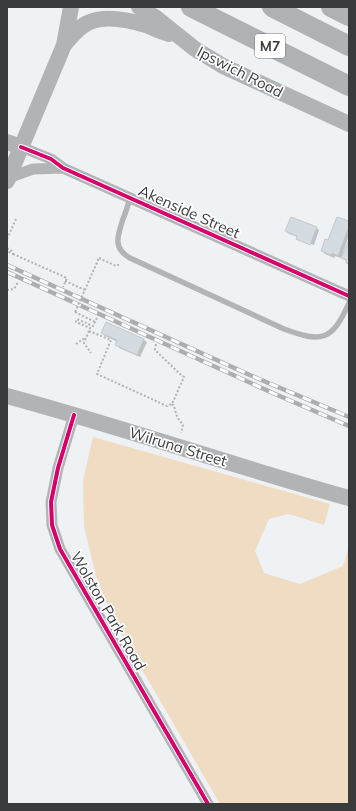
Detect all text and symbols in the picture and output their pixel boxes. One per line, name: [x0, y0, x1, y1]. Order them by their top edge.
road number: M7: [255, 34, 285, 58]
street label: Ipswich Road: [194, 42, 286, 101]
street label: Akenside Street: [136, 181, 243, 242]
street label: Wilruna Street: [127, 423, 229, 470]
street label: Wolston Park Road: [67, 548, 150, 674]

